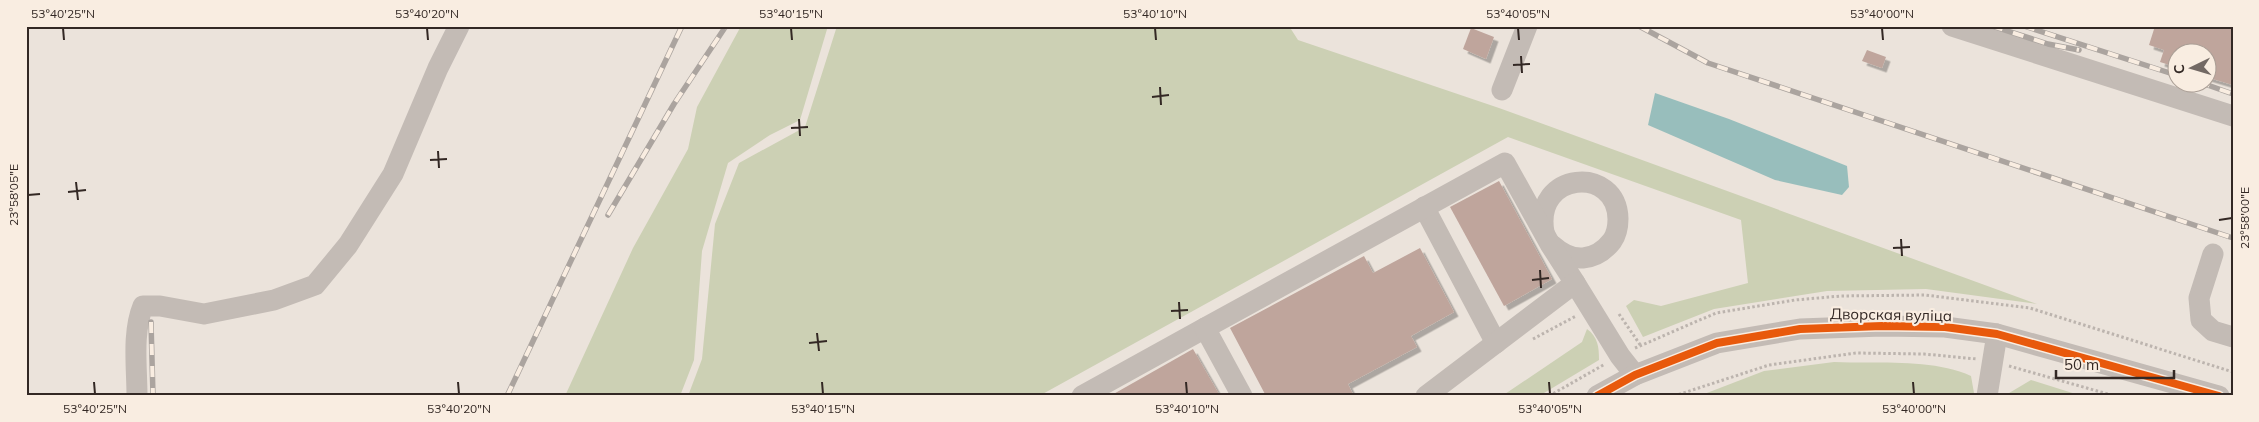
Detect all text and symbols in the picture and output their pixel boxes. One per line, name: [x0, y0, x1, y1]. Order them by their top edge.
text: 53°40'25"N: [31, 6, 95, 21]
text: 53°40'20"N: [395, 6, 459, 21]
text: 53°40'15"N: [759, 6, 823, 21]
text: 53°40'10"N: [1123, 6, 1187, 21]
text: 53°40'05"N: [1486, 6, 1550, 21]
text: 53°40'00"N: [1850, 6, 1914, 21]
north arrow: [2166, 42, 2216, 92]
text: С: [2170, 64, 2188, 75]
text: 23°58'05"E: [6, 164, 21, 226]
text: 23°58'00"E: [2237, 187, 2252, 249]
street label: Дворская вуліца: [1830, 304, 1952, 325]
scale bar: [2056, 347, 2174, 379]
text: 50 m: [2064, 355, 2099, 374]
text: 53°40'25"N: [63, 401, 127, 416]
text: 53°40'20"N: [427, 401, 491, 416]
text: 53°40'15"N: [791, 401, 855, 416]
text: 53°40'10"N: [1155, 401, 1219, 416]
text: 53°40'05"N: [1518, 401, 1582, 416]
text: 53°40'00"N: [1882, 401, 1946, 416]

